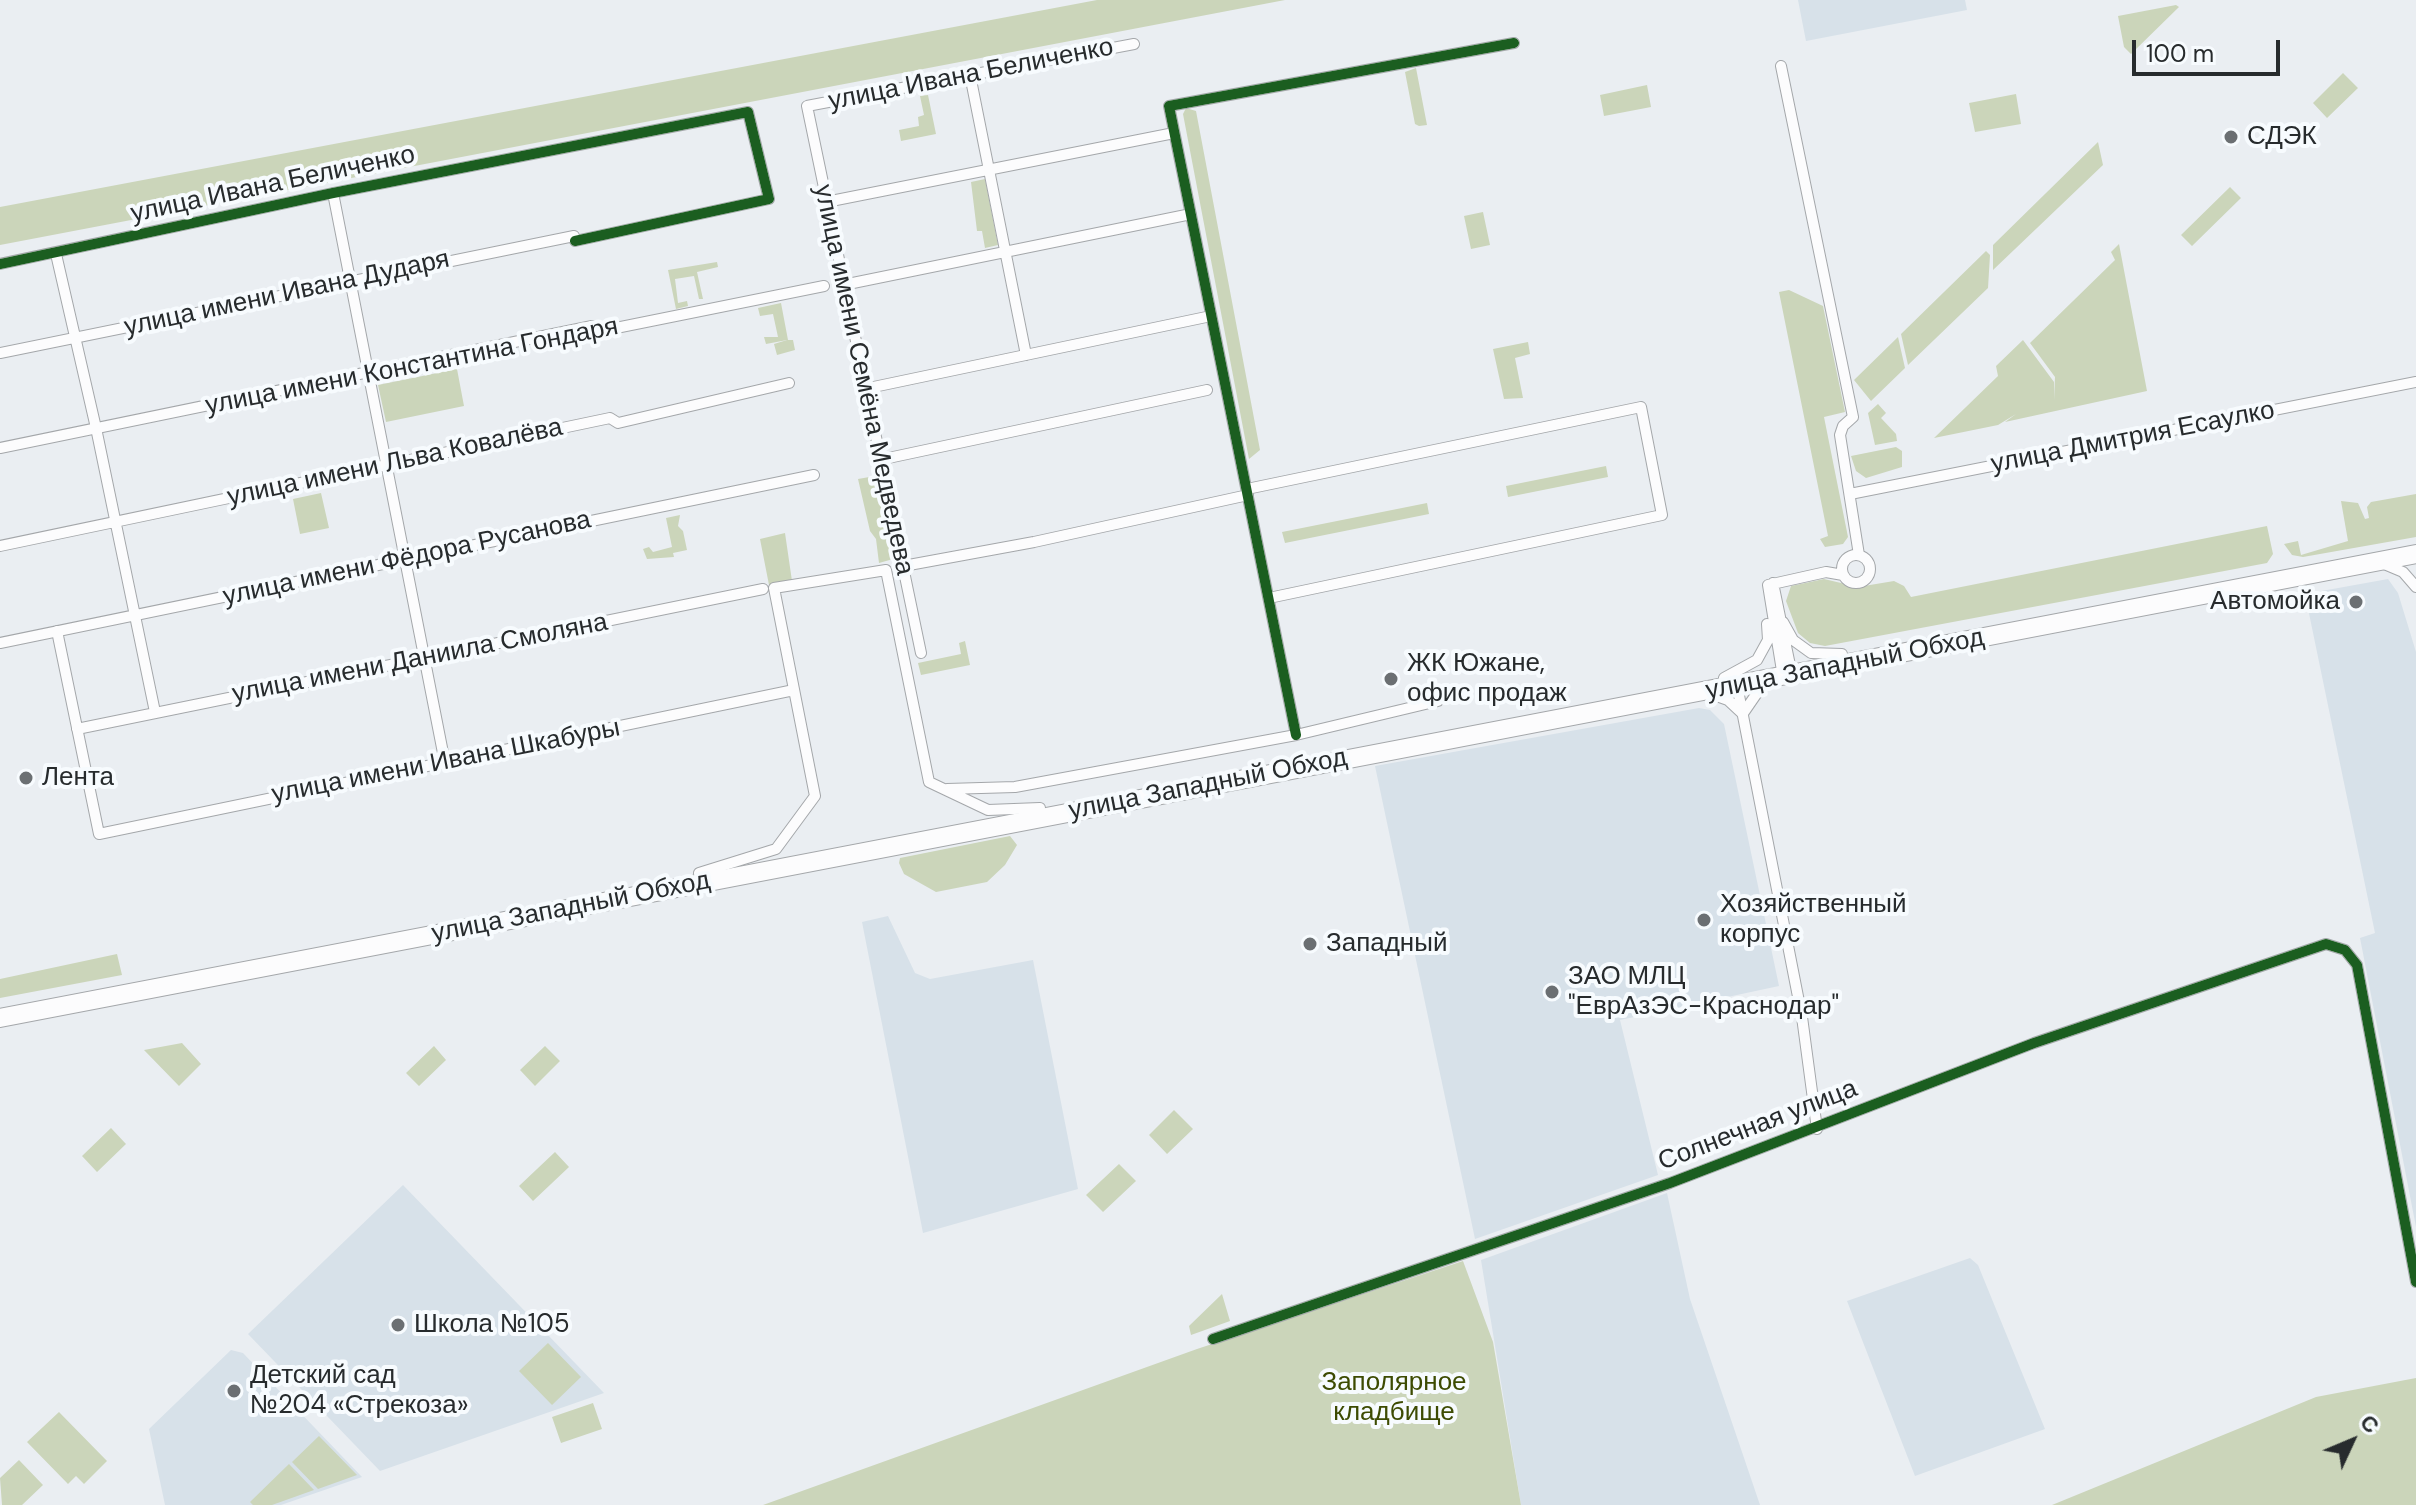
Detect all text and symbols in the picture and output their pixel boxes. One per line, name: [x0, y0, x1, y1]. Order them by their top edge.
scale bar: [2136, 24, 2284, 74]
street label: улица Ивана Беличенко: [826, 32, 1116, 118]
text: 100 m: [2146, 38, 2214, 69]
place label: СДЭК: [2247, 121, 2317, 153]
marker: СДЭК: [2222, 128, 2240, 146]
street label: улица Ивана Беличенко: [128, 140, 418, 230]
street label: улица имени Семёна Медведева: [806, 182, 920, 578]
street label: улица имени Ивана Дударя: [122, 244, 452, 344]
street label: улица имени Константина Гондаря: [203, 312, 621, 422]
street label: улица Дмитрия Есаулко: [1989, 395, 2277, 481]
street label: улица имени Льва Ковалёва: [225, 412, 565, 514]
street label: улица имени Фёдора Русанова: [220, 505, 594, 613]
place label: Автомойка: [2210, 586, 2340, 618]
marker: Автомойка: [2347, 593, 2365, 611]
street label: улица имени Даниила Смоляна: [230, 607, 610, 711]
street label: улица Западный Обход: [1703, 623, 1987, 707]
place label: ЖК Южане, офис продаж: [1407, 648, 1567, 710]
marker: ЖК Южане, офис продаж: [1382, 670, 1400, 688]
street label: улица имени Ивана Шкабуры: [269, 713, 623, 811]
street label: улица Западный Обход: [1066, 743, 1350, 827]
place label: Лента: [42, 762, 114, 794]
marker: Лента: [17, 769, 35, 787]
street label: улица Западный Обход: [429, 866, 713, 950]
place label: Хозяйственный корпус: [1720, 889, 1907, 950]
marker: Хозяйственный корпус: [1695, 911, 1713, 929]
place label: Западный: [1326, 928, 1447, 960]
marker: Западный: [1301, 935, 1319, 953]
place label: ЗАО МЛЦ "ЕврАзЭС-Краснодар": [1568, 961, 1839, 1022]
marker: ЗАО МЛЦ "ЕврАзЭС-Краснодар": [1543, 983, 1561, 1001]
street label: Солнечная улица: [1654, 1074, 1862, 1178]
place label: Школа №105: [414, 1309, 570, 1341]
marker: Школа №105: [389, 1316, 407, 1334]
place label: Детский сад №204 «Стрекоза»: [250, 1360, 468, 1422]
park label: Заполярное кладбище: [1321, 1367, 1467, 1428]
marker: Детский сад №204 «Стрекоза»: [225, 1382, 243, 1400]
north arrow: [2312, 1401, 2392, 1481]
text: С: [2354, 1408, 2386, 1440]

